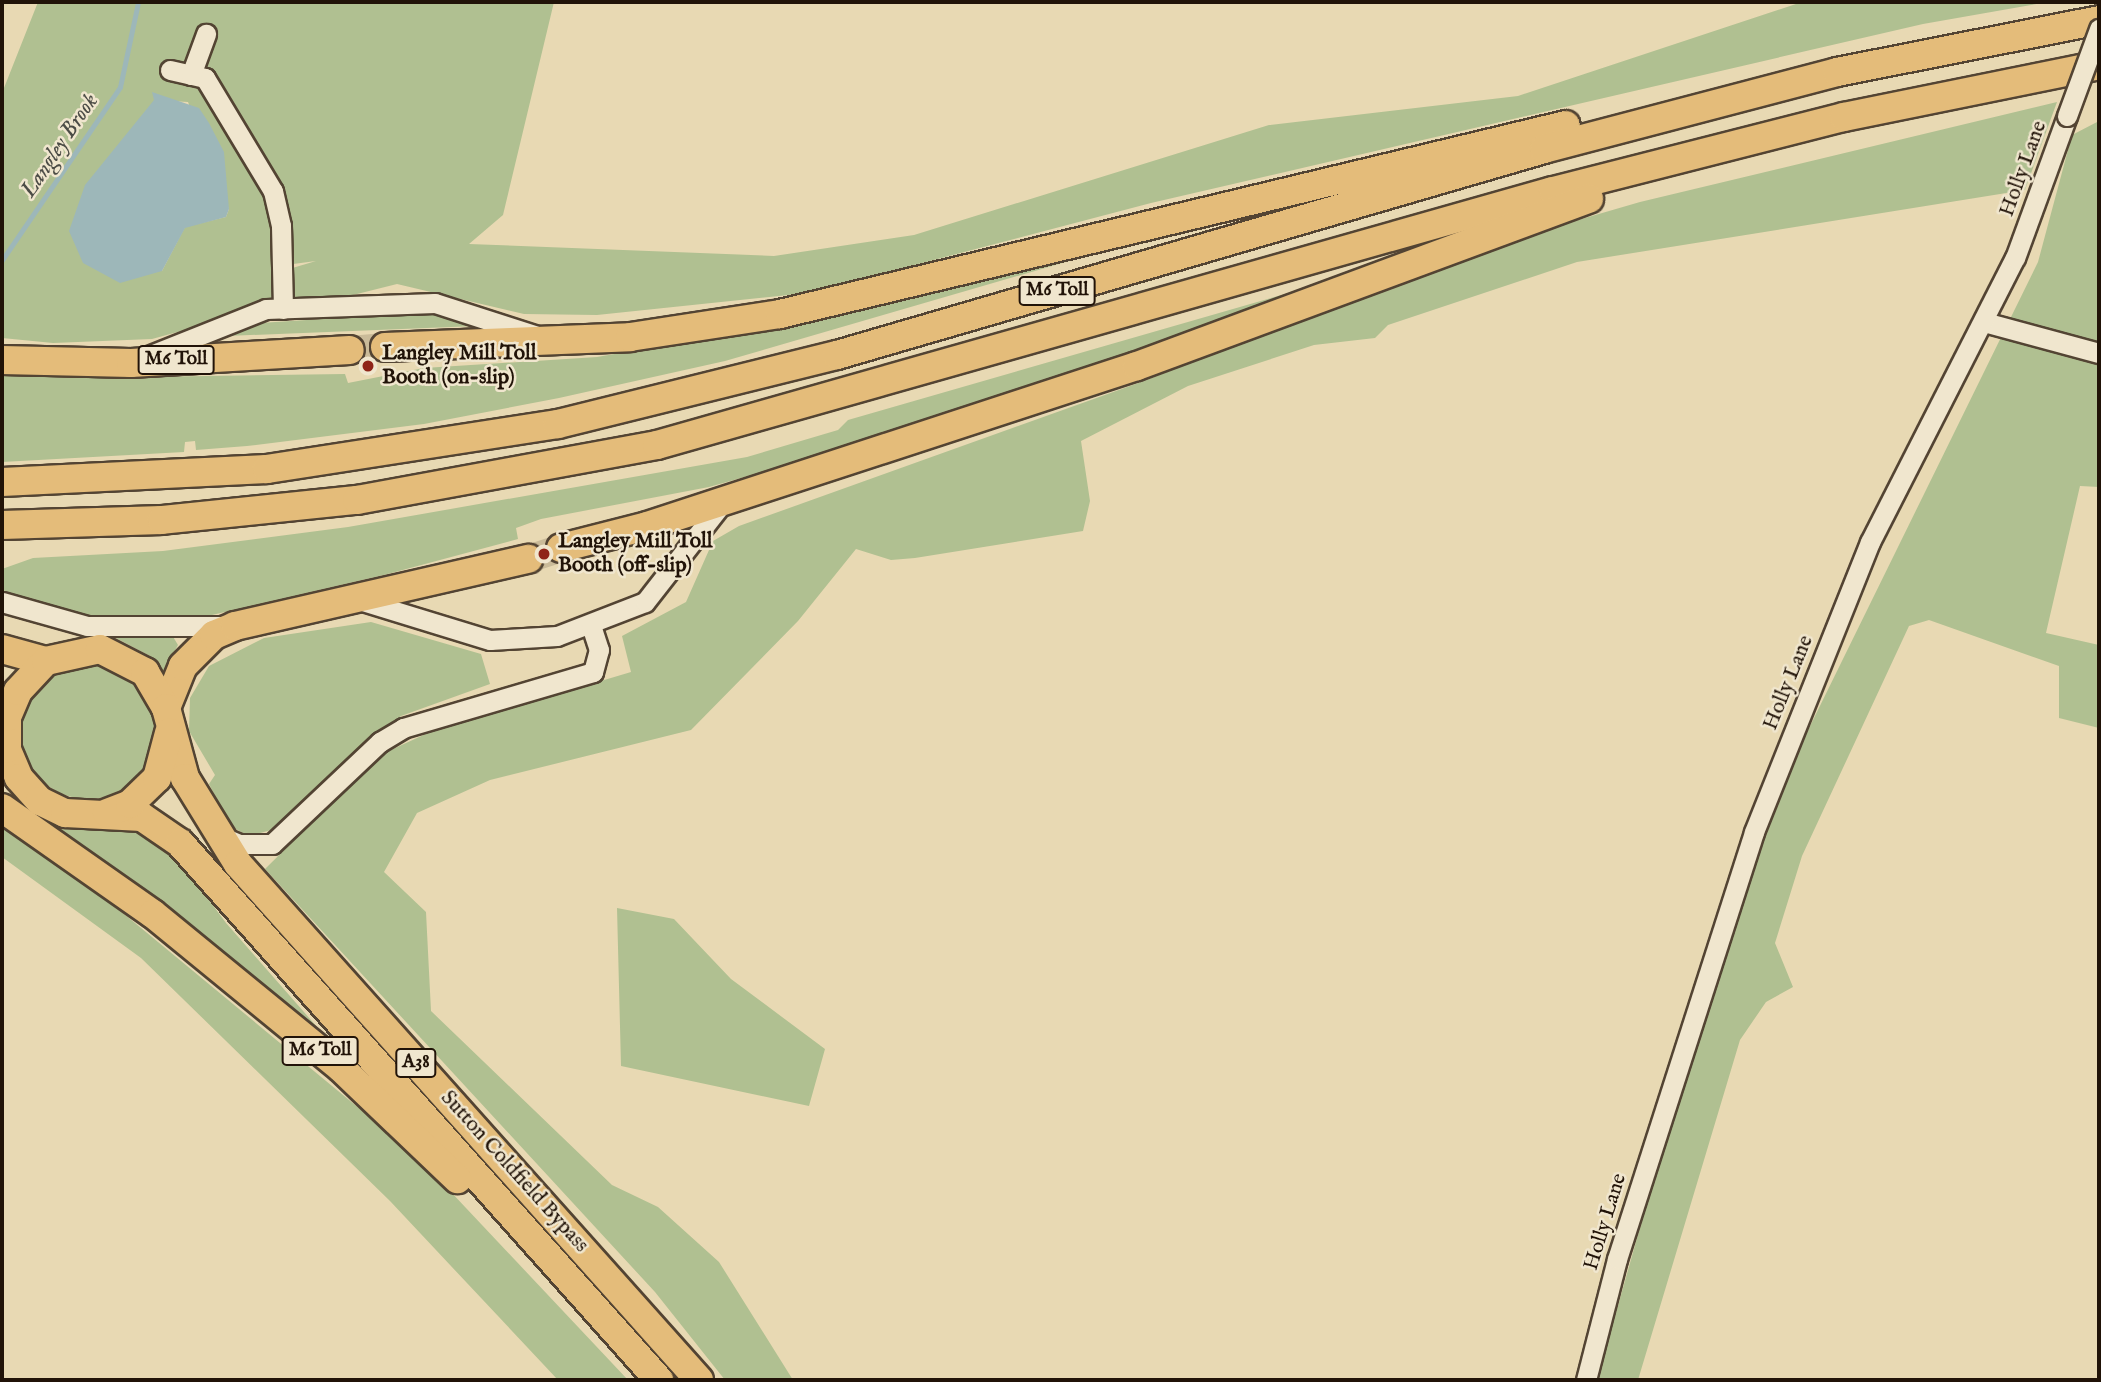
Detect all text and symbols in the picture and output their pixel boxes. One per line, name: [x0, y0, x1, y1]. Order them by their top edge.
water label: Langley Brook: [15, 89, 105, 203]
street label: Holly Lane: [1995, 118, 2053, 220]
road number: M6 Toll: [1018, 276, 1096, 306]
place label: Langley Mill Toll Booth (on-slip): [382, 341, 536, 391]
road number: M6 Toll: [138, 344, 214, 376]
marker: Langley Mill Toll Booth (on-slip): [360, 358, 376, 374]
place label: Langley Mill Toll Booth (off-slip): [558, 529, 712, 579]
marker: Langley Mill Toll Booth (off-slip): [536, 546, 552, 562]
street label: Holly Lane: [1759, 632, 1819, 734]
road number: M6 Toll: [282, 1036, 358, 1066]
road number: A38: [395, 1048, 437, 1078]
street label: Sutton Coldfield Bypass: [435, 1086, 593, 1258]
street label: Holly Lane: [1579, 1171, 1633, 1273]

